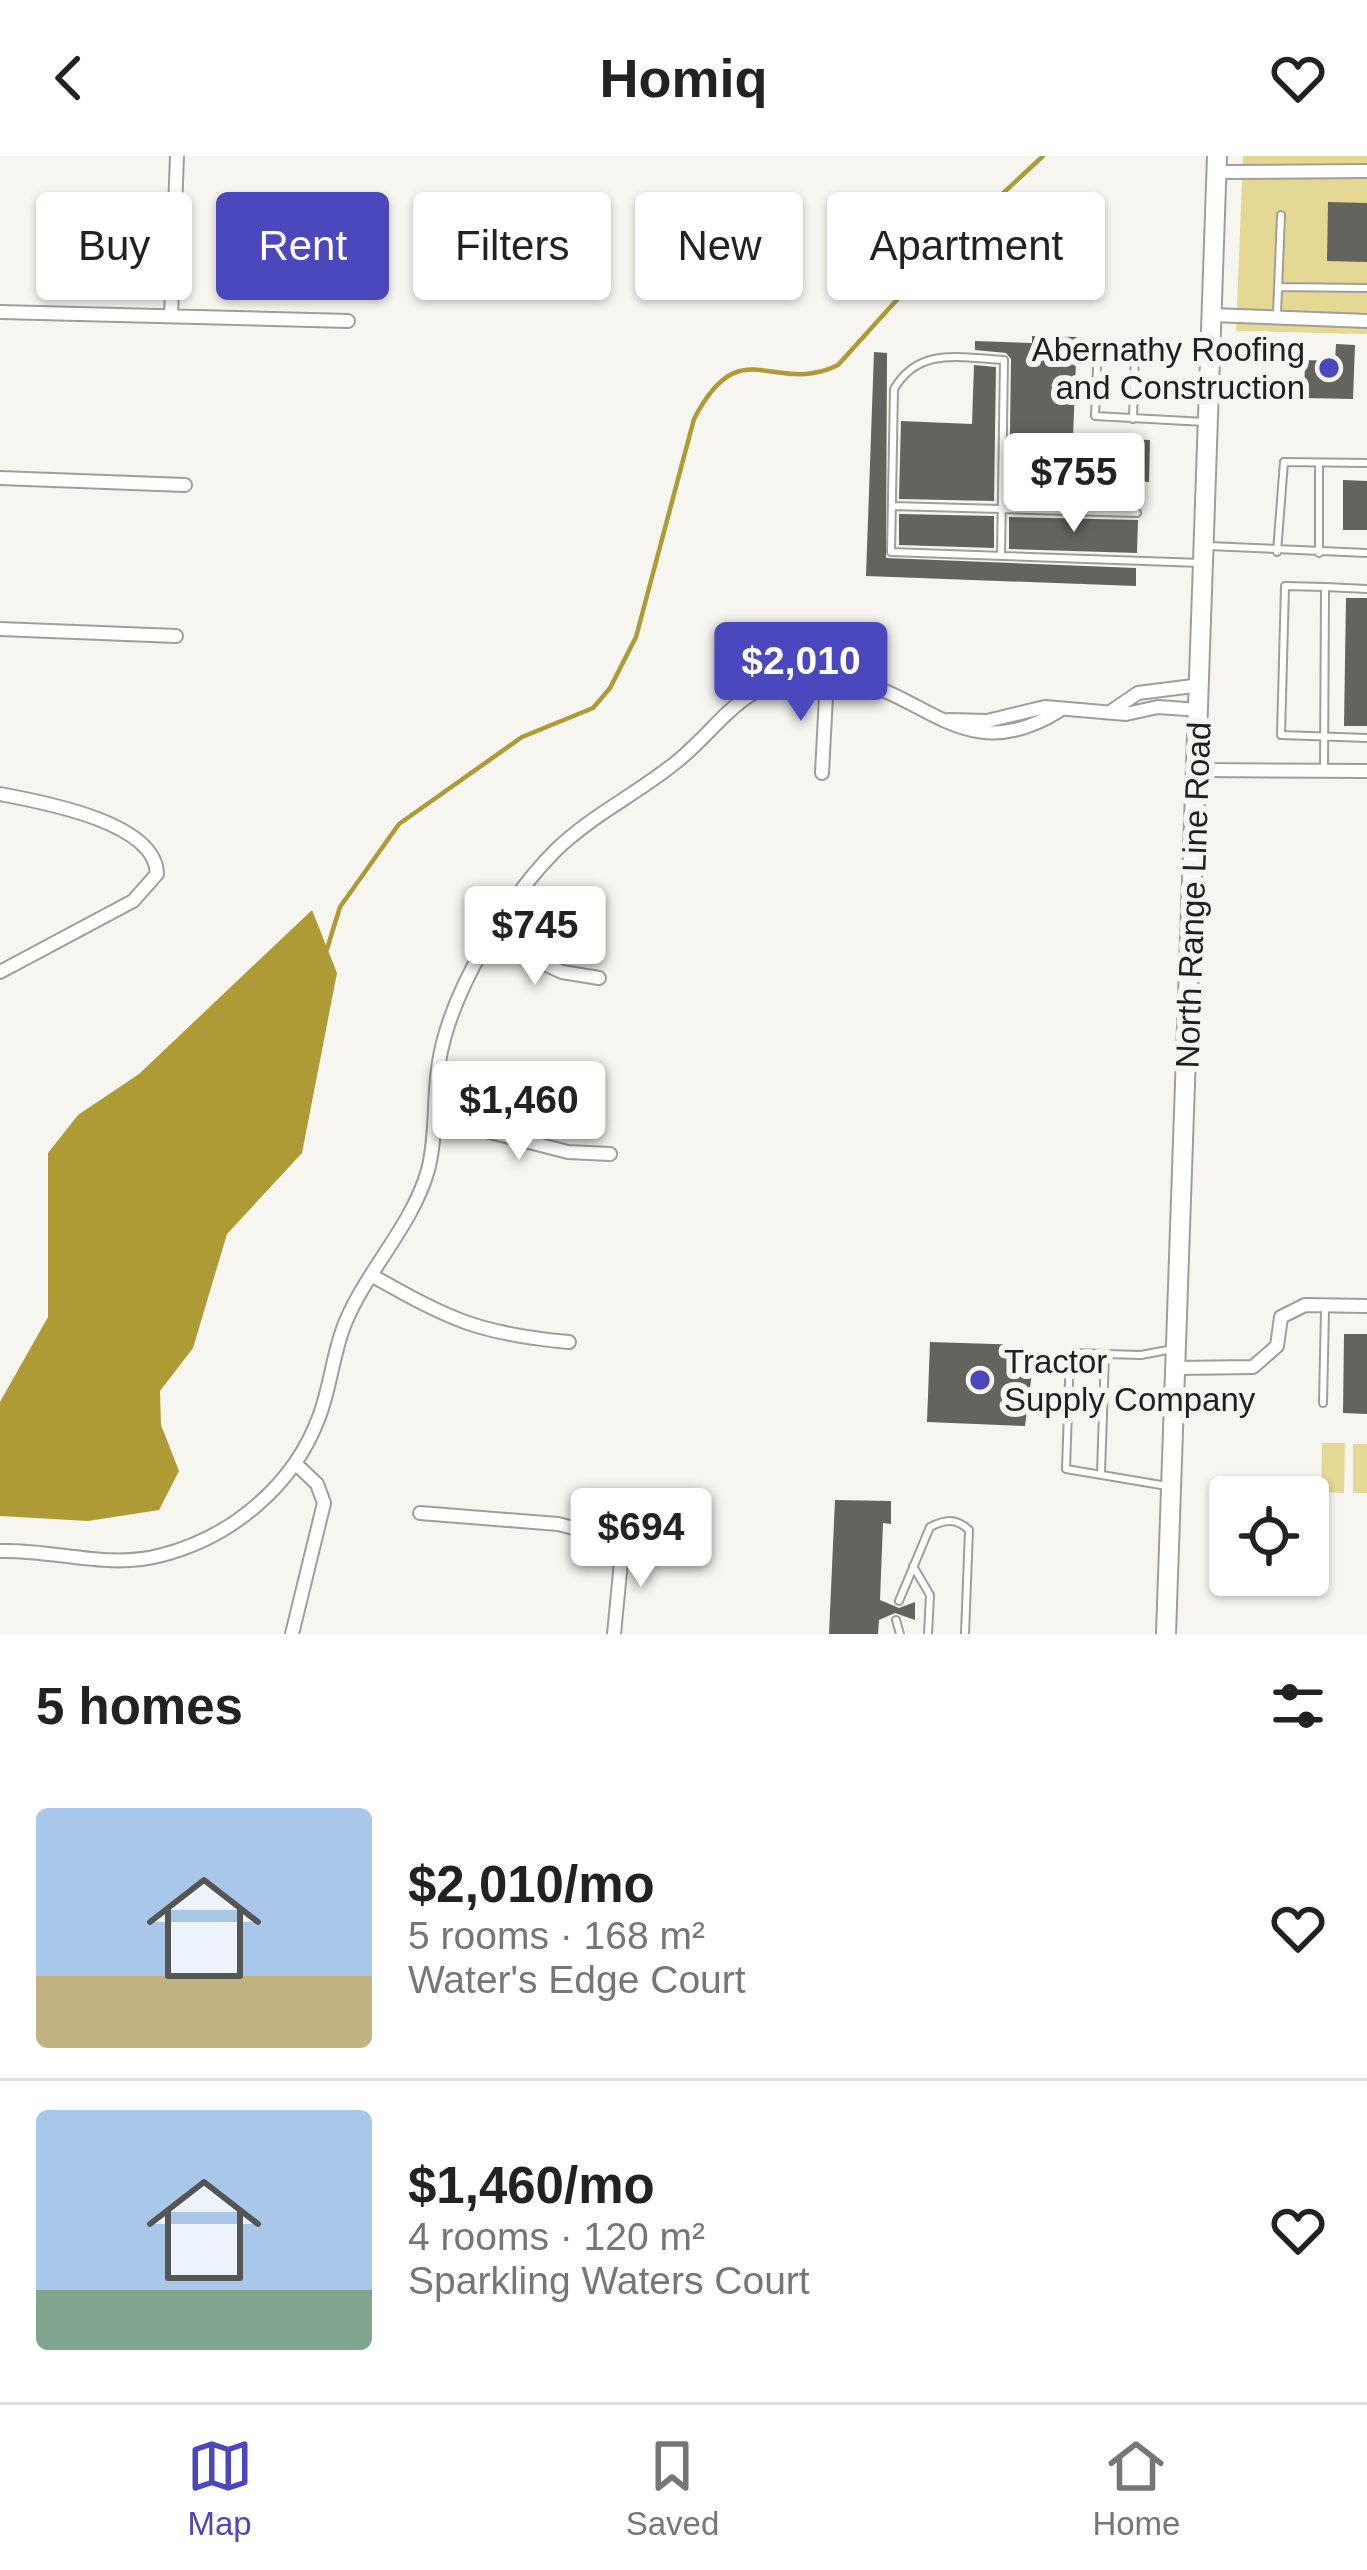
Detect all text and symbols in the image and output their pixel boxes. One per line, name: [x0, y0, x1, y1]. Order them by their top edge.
icon: back: [36, 45, 102, 111]
icon: heart: [1265, 45, 1331, 111]
text: Homiq: [600, 48, 768, 108]
chip: Buy: [36, 192, 192, 300]
chip: Rent: [216, 192, 389, 300]
chip: Filters: [413, 192, 611, 300]
chip: New: [635, 192, 803, 300]
chip: Apartment: [827, 192, 1105, 300]
place label: Abernathy Roofing and Construction: [1032, 331, 1305, 406]
marker: Abernathy Roofing and Construction: [1316, 355, 1342, 381]
pin: $755: [1003, 433, 1145, 535]
text: $755: [1031, 450, 1117, 493]
pin: $2,010: [703, 622, 899, 724]
text: $2,010: [741, 639, 861, 682]
street label: North Range Line Road: [1168, 721, 1218, 1069]
pin: $745: [464, 886, 606, 988]
text: $745: [492, 903, 578, 946]
pin: $1,460: [421, 1061, 617, 1163]
text: $1,460: [459, 1078, 579, 1121]
place label: Tractor Supply Company: [1004, 1343, 1256, 1418]
marker: Tractor Supply Company: [967, 1367, 993, 1393]
map controls: [1209, 1476, 1329, 1596]
button: locate: [1209, 1476, 1329, 1596]
pin: $694: [570, 1488, 712, 1590]
text: $694: [598, 1505, 684, 1548]
icon: filters: [1265, 1673, 1331, 1739]
text: 5 homes: [36, 1678, 243, 1735]
icon: home: [132, 1856, 276, 2000]
text: $2,010/mo: [408, 1856, 655, 1913]
icon: heart: [1265, 1895, 1331, 1961]
text: 5 rooms · 168 m²: [408, 1914, 705, 1957]
text: Water's Edge Court: [408, 1958, 746, 2001]
text: $1,460/mo: [408, 2157, 655, 2214]
icon: home: [132, 2158, 276, 2302]
icon: heart: [1265, 2197, 1331, 2263]
text: 4 rooms · 120 m²: [408, 2215, 705, 2258]
text: Sparkling Waters Court: [408, 2259, 810, 2302]
tab: Map: [187, 2433, 253, 2543]
tab: Saved: [626, 2433, 719, 2543]
tab: Home: [1092, 2433, 1180, 2543]

